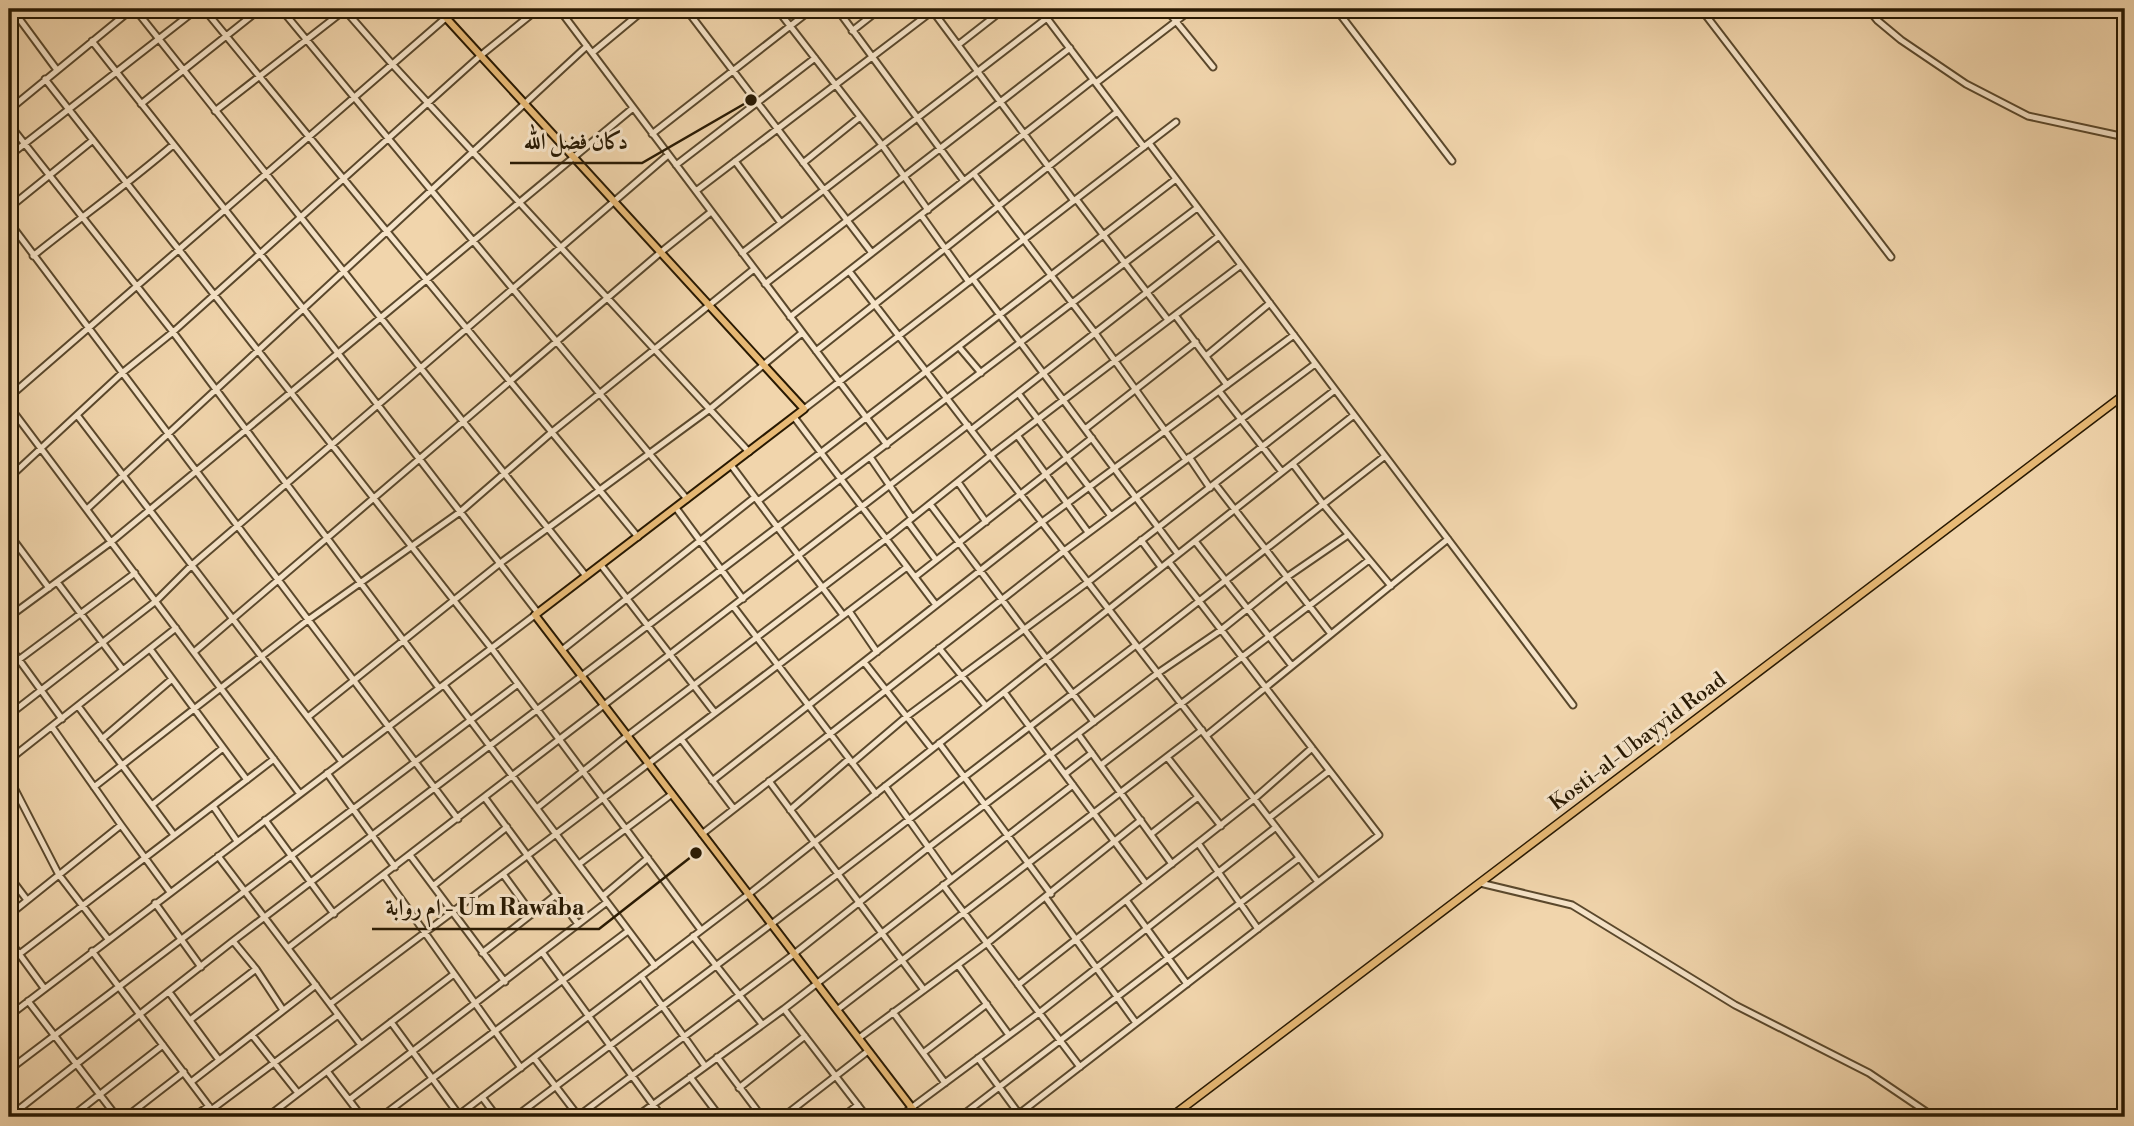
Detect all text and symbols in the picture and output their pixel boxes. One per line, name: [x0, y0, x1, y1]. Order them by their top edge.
callout: دكان فضل الله: [510, 119, 642, 163]
text: دكان فضل الله: [524, 123, 628, 158]
street label: Kosti-al-Ubayyid Road: [1545, 667, 1731, 817]
callout: ام روابة - Um Rawaba: [372, 885, 599, 929]
text: ام روابة - Um Rawaba: [385, 894, 585, 928]

